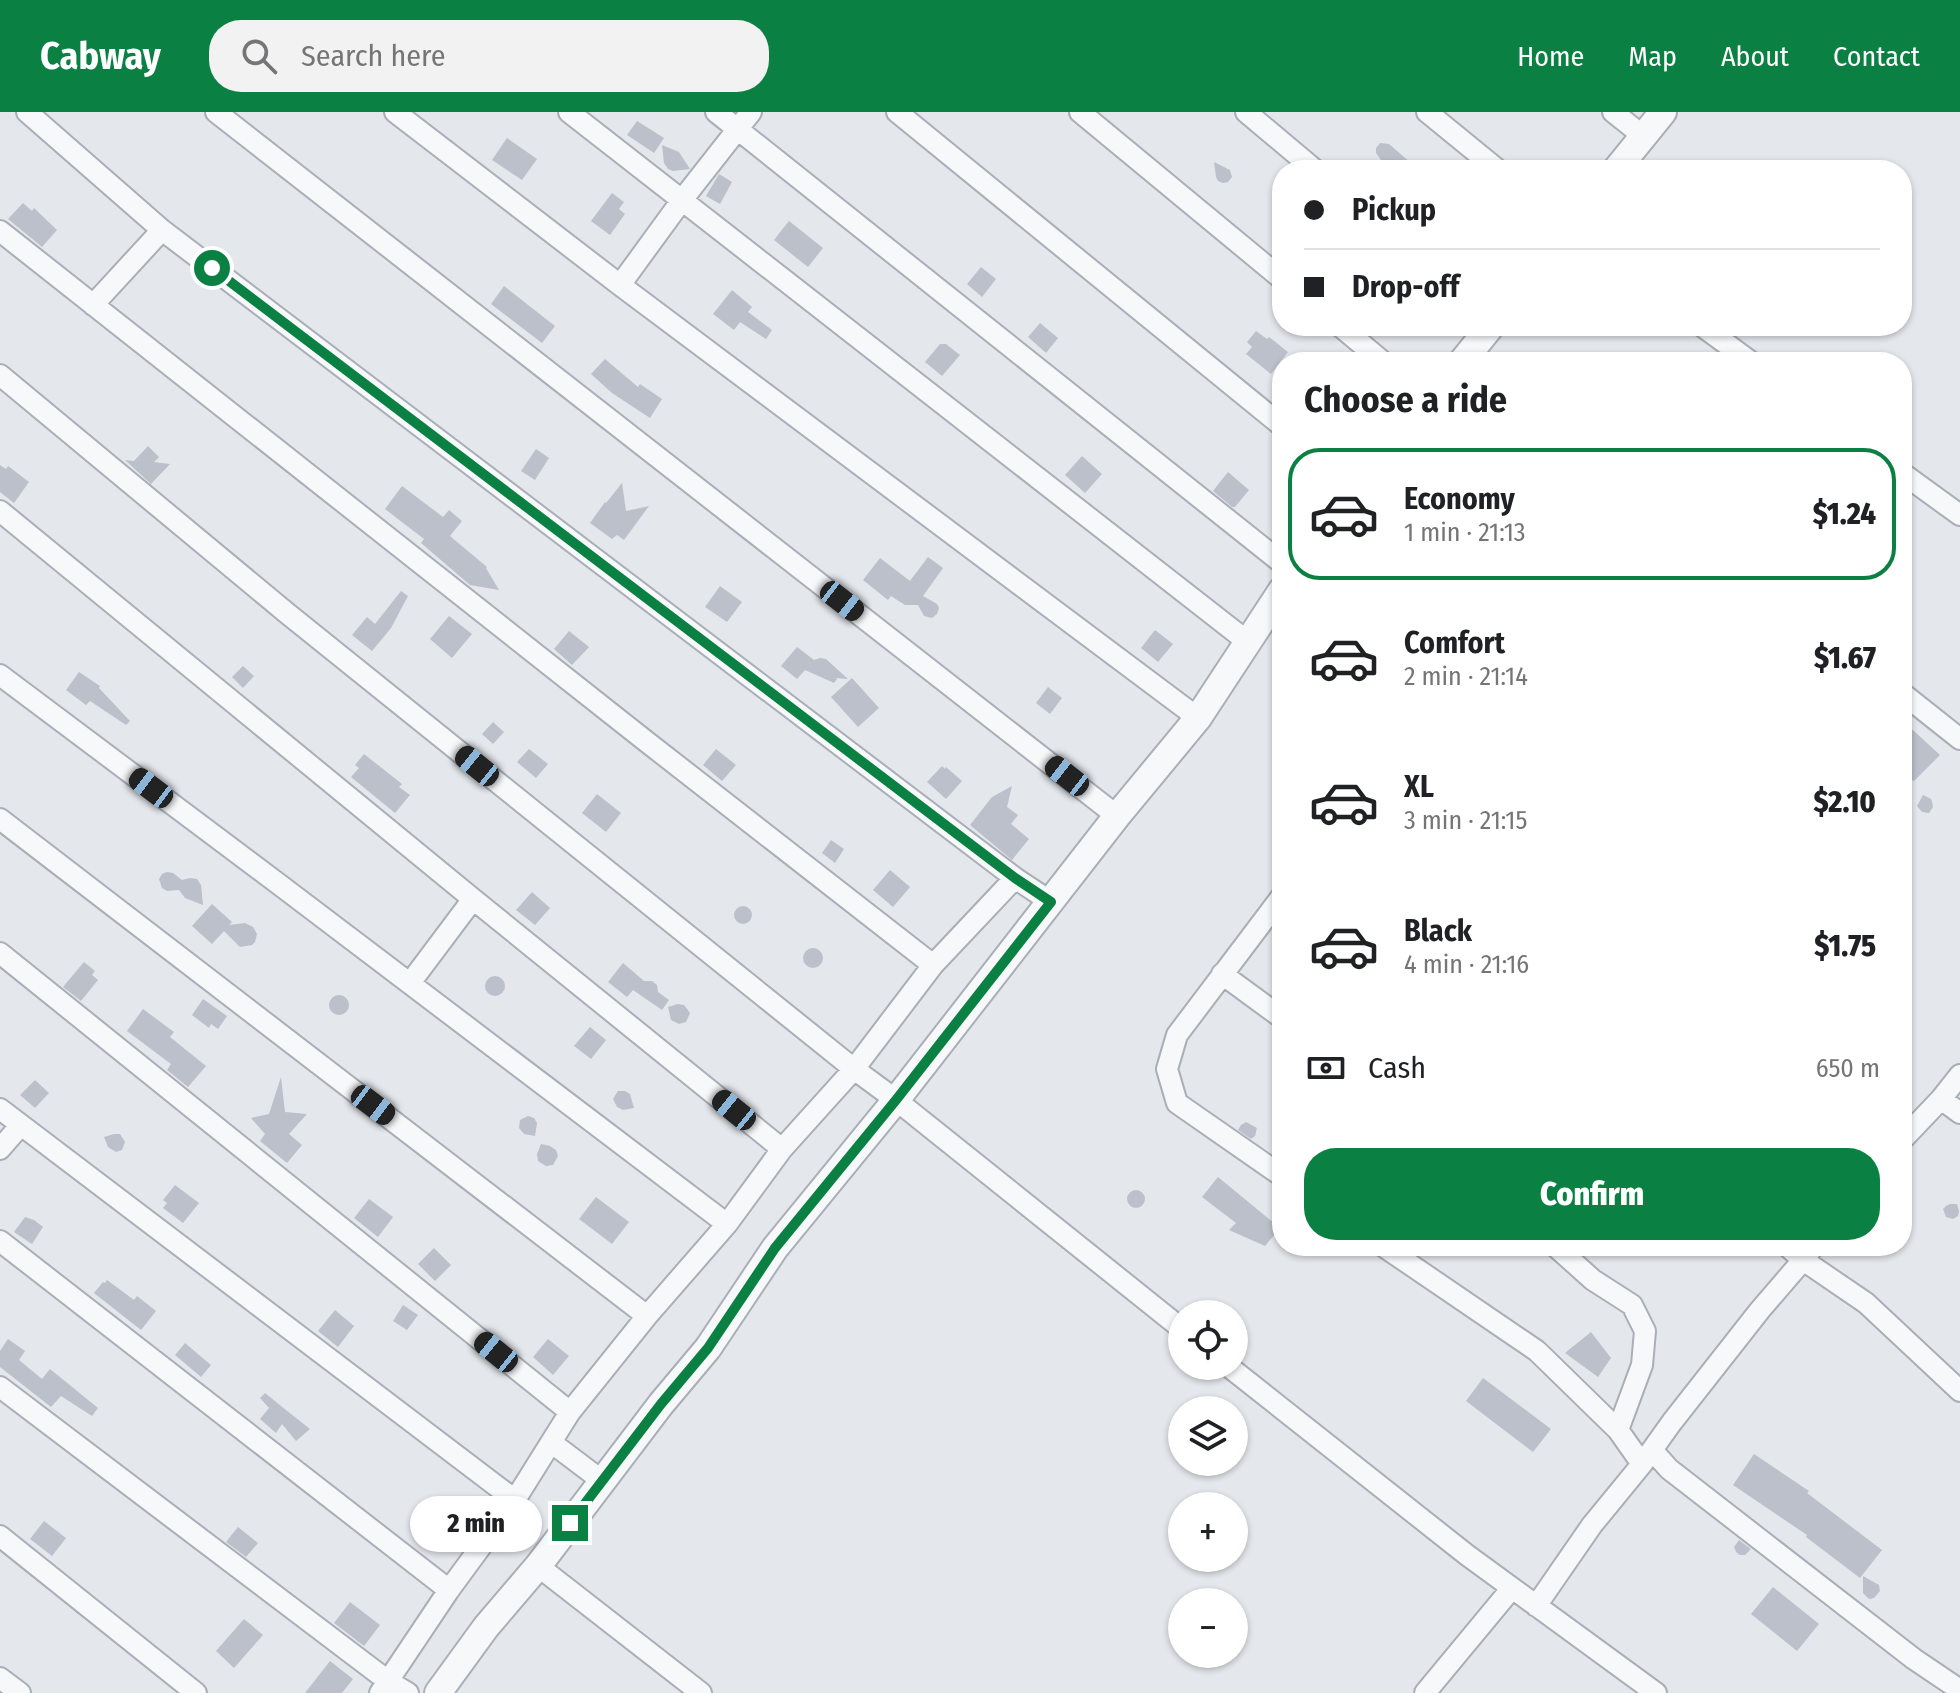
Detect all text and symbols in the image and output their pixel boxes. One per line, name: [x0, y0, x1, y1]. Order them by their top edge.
search box: [209, 20, 769, 92]
text: Cabway: [40, 33, 161, 79]
icon: search: [237, 34, 281, 78]
text: Search here: [301, 38, 446, 74]
text: Home: [1517, 40, 1584, 73]
text: Map: [1628, 40, 1677, 73]
text: About: [1721, 40, 1789, 73]
text: Contact: [1833, 40, 1920, 73]
text: Pickup: [1352, 192, 1436, 228]
route start: [194, 250, 230, 286]
text: Drop-off: [1352, 269, 1459, 305]
text: Choose a ride: [1304, 378, 1507, 422]
icon: car: [1308, 478, 1380, 550]
text: Economy: [1404, 481, 1515, 517]
text: $1.24: [1813, 496, 1876, 532]
text: 1 min · 21:13: [1404, 517, 1526, 548]
car: [816, 577, 868, 625]
icon: car: [1308, 622, 1380, 694]
text: Comfort: [1404, 625, 1505, 661]
text: $1.67: [1814, 640, 1876, 676]
text: 2 min · 21:14: [1404, 661, 1528, 692]
car: [451, 742, 503, 790]
car: [1041, 752, 1093, 800]
car: [125, 764, 177, 812]
icon: car: [1308, 766, 1380, 838]
text: XL: [1404, 769, 1434, 805]
text: $2.10: [1814, 784, 1876, 820]
text: 3 min · 21:15: [1404, 805, 1527, 836]
icon: car: [1308, 910, 1380, 982]
text: Black: [1404, 913, 1472, 949]
text: $1.75: [1814, 928, 1876, 964]
text: 4 min · 21:16: [1404, 949, 1529, 980]
icon: cash: [1304, 1046, 1348, 1090]
text: Cash: [1368, 1050, 1426, 1086]
text: 650 m: [1816, 1053, 1880, 1084]
car: [347, 1081, 399, 1129]
car: [708, 1086, 760, 1134]
button: Confirm: [1304, 1148, 1880, 1240]
map controls: [1168, 1300, 1248, 1668]
button: locate: [1168, 1300, 1248, 1380]
car: [470, 1328, 522, 1376]
button: layers: [1168, 1396, 1248, 1476]
button: +: [1168, 1492, 1248, 1572]
callout: 2 min: [410, 1495, 542, 1551]
route end: [552, 1505, 588, 1541]
text: 2 min: [447, 1508, 505, 1539]
button: −: [1168, 1588, 1248, 1668]

